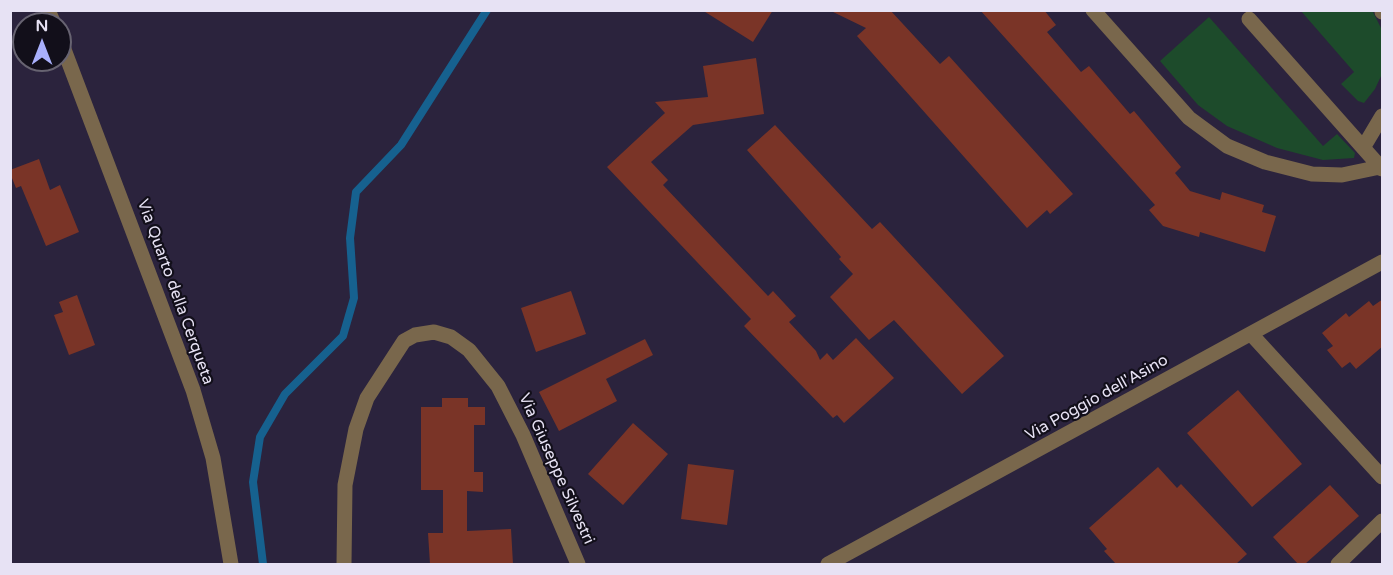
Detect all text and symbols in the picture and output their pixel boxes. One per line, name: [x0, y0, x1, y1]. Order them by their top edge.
north arrow: [12, 12, 72, 72]
text: N: [36, 16, 48, 36]
street label: Via Quarto della Cerqueta: [132, 197, 218, 387]
street label: Via Poggio dell'Asino: [1022, 351, 1172, 445]
street label: Via Giuseppe Silvestri: [514, 391, 598, 547]

